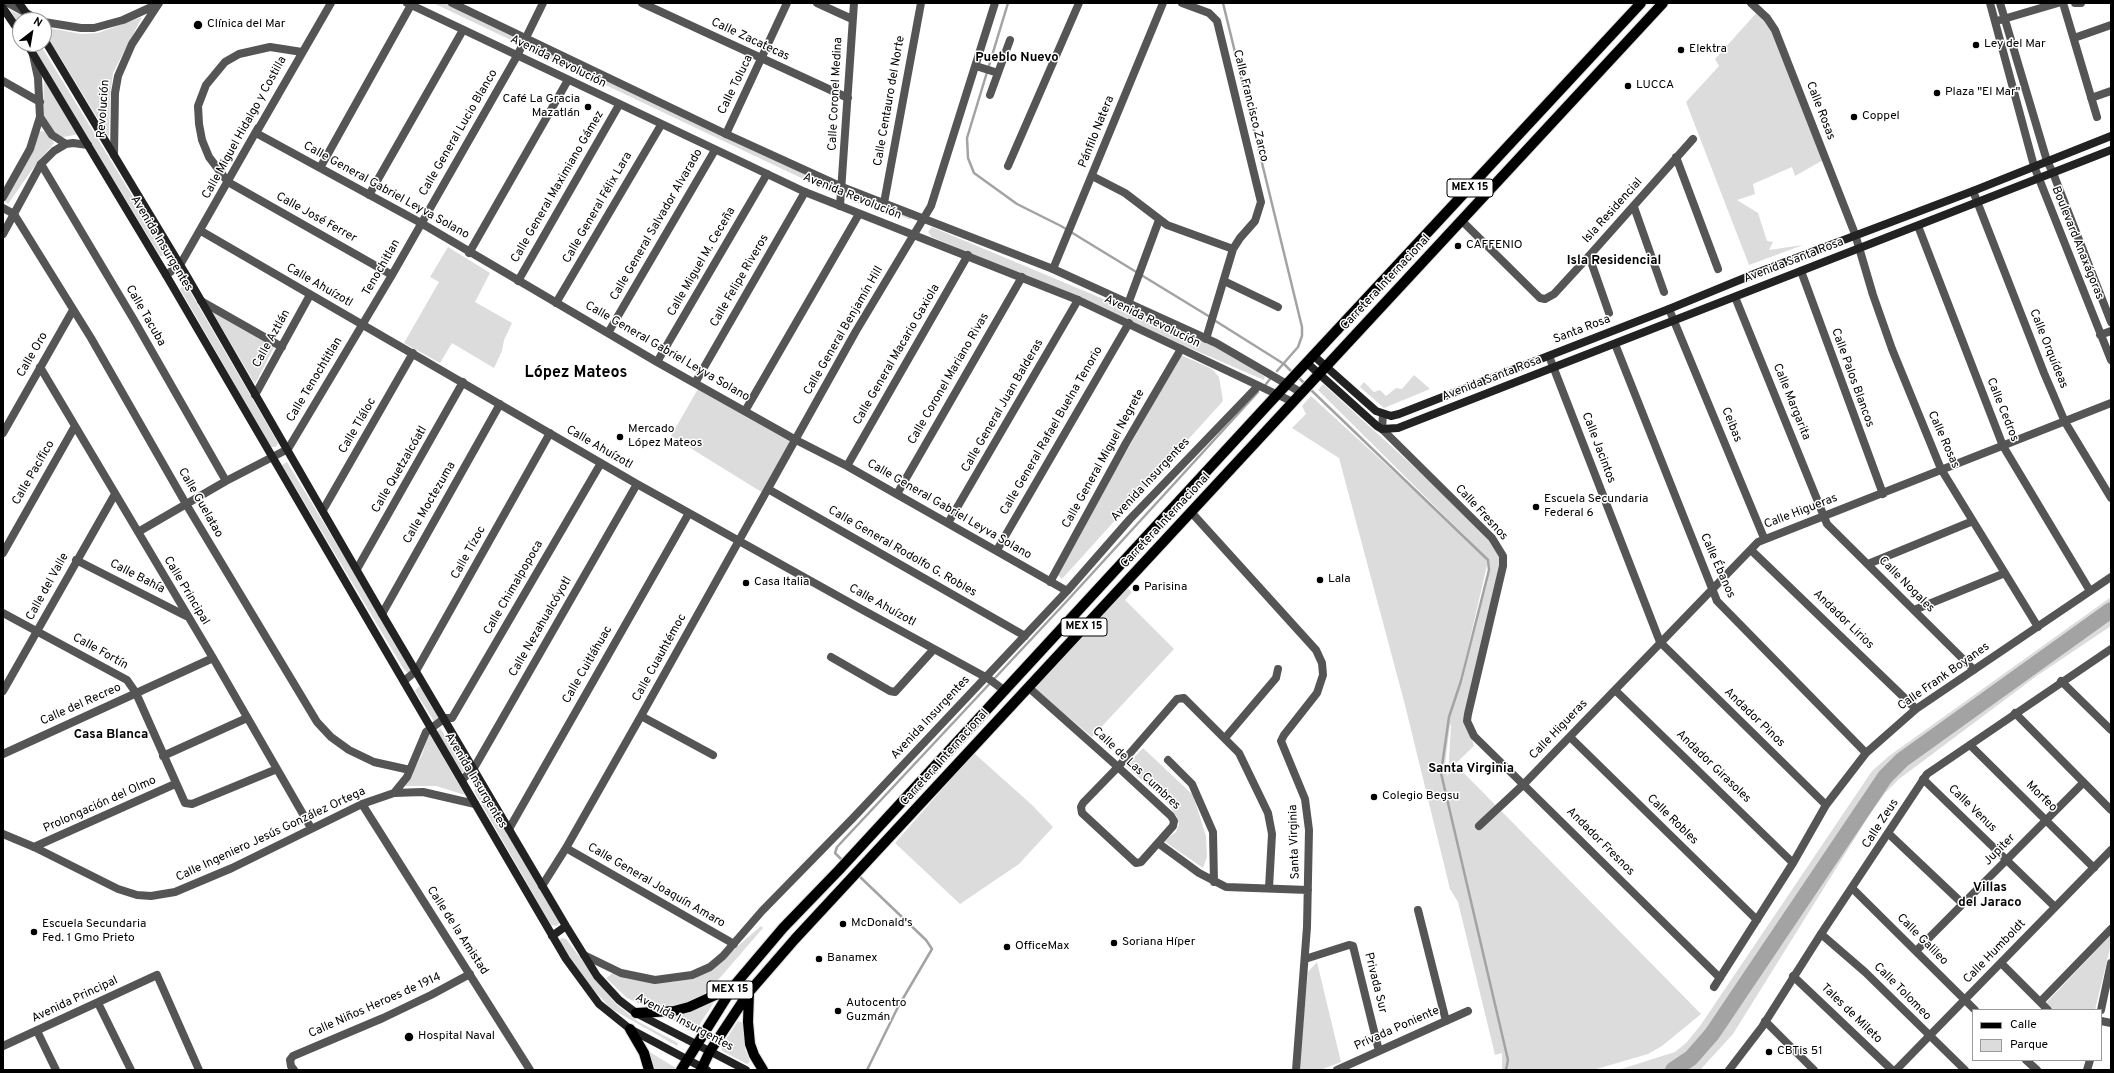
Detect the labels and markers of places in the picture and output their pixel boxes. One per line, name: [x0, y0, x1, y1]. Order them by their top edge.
place label: Clínica del Mar: [207, 18, 285, 32]
marker: Clínica del Mar: [192, 19, 204, 31]
place label: Ley del Mar: [1984, 38, 2046, 52]
marker: Ley del Mar: [1971, 40, 1981, 50]
place label: Elektra: [1689, 43, 1727, 57]
marker: Elektra: [1676, 45, 1686, 55]
place label: LUCCA: [1636, 79, 1674, 93]
marker: LUCCA: [1623, 81, 1633, 91]
place label: Plaza "El Mar": [1945, 86, 2020, 100]
marker: Plaza "El Mar": [1932, 88, 1942, 98]
place label: Café La Gracia Mazatlán: [503, 93, 580, 121]
marker: Café La Gracia Mazatlán: [583, 102, 593, 112]
place label: Coppel: [1862, 110, 1900, 124]
marker: Coppel: [1849, 112, 1859, 122]
place label: CAFFENIO: [1466, 239, 1523, 253]
marker: CAFFENIO: [1453, 241, 1463, 251]
place label: Mercado López Mateos: [628, 423, 702, 451]
marker: Mercado López Mateos: [615, 432, 625, 442]
place label: Escuela Secundaria Federal 6: [1544, 493, 1648, 521]
marker: Escuela Secundaria Federal 6: [1531, 502, 1541, 512]
place label: Lala: [1328, 573, 1350, 587]
marker: Lala: [1315, 575, 1325, 585]
place label: Casa Italia: [754, 576, 809, 590]
marker: Casa Italia: [741, 578, 751, 588]
place label: Parisina: [1144, 581, 1187, 595]
marker: Parisina: [1131, 583, 1141, 593]
place label: Colegio Begsu: [1382, 790, 1459, 804]
marker: Colegio Begsu: [1369, 792, 1379, 802]
place label: McDonald's: [851, 917, 913, 931]
place label: Escuela Secundaria Fed. 1 Gmo Prieto: [42, 918, 146, 946]
marker: McDonald's: [838, 919, 848, 929]
marker: Escuela Secundaria Fed. 1 Gmo Prieto: [29, 927, 39, 937]
place label: Soriana Híper: [1122, 936, 1195, 950]
marker: Soriana Híper: [1109, 938, 1119, 948]
place label: OfficeMax: [1015, 940, 1069, 954]
marker: OfficeMax: [1002, 942, 1012, 952]
place label: Banamex: [827, 952, 877, 966]
marker: Banamex: [814, 954, 824, 964]
place label: Autocentro Guzmán: [846, 997, 907, 1025]
marker: Autocentro Guzmán: [833, 1006, 843, 1016]
place label: Hospital Naval: [418, 1030, 495, 1044]
marker: Hospital Naval: [403, 1031, 415, 1043]
place label: CBTis 51: [1777, 1045, 1823, 1059]
marker: CBTis 51: [1764, 1047, 1774, 1057]

